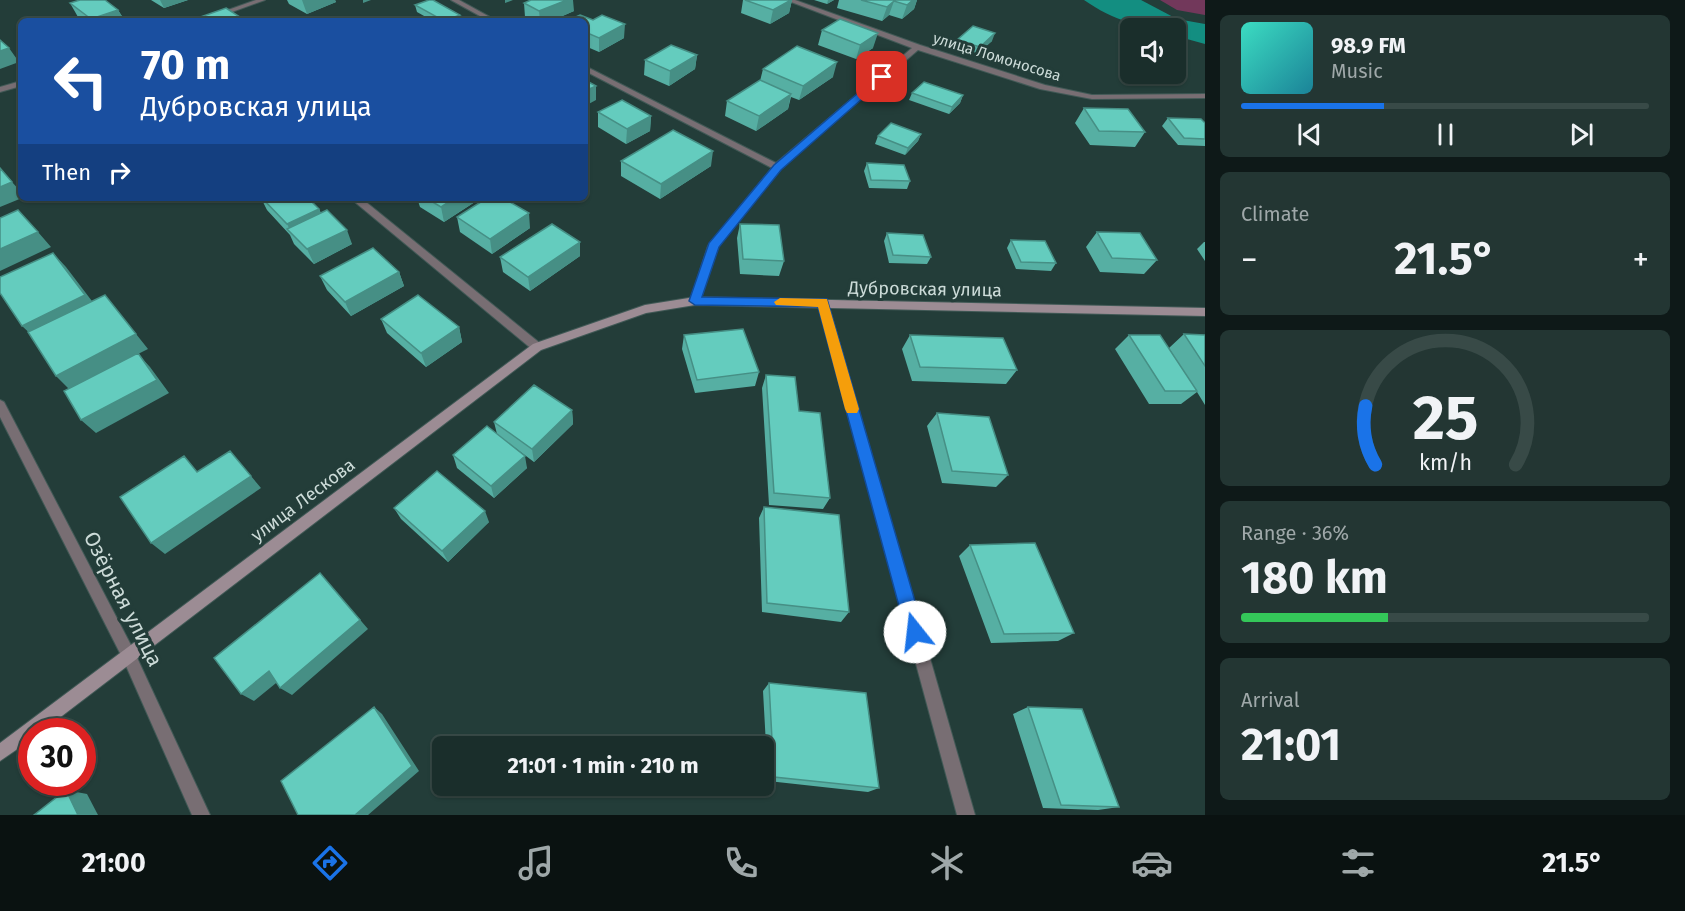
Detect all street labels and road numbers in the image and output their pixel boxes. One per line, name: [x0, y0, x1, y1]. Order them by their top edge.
street label: улица Ломоносова: [931, 29, 1063, 85]
street label: Дубровская улица: [847, 277, 1002, 301]
street label: улица Лескова: [247, 454, 359, 546]
street label: Озёрная улица: [78, 527, 168, 671]

